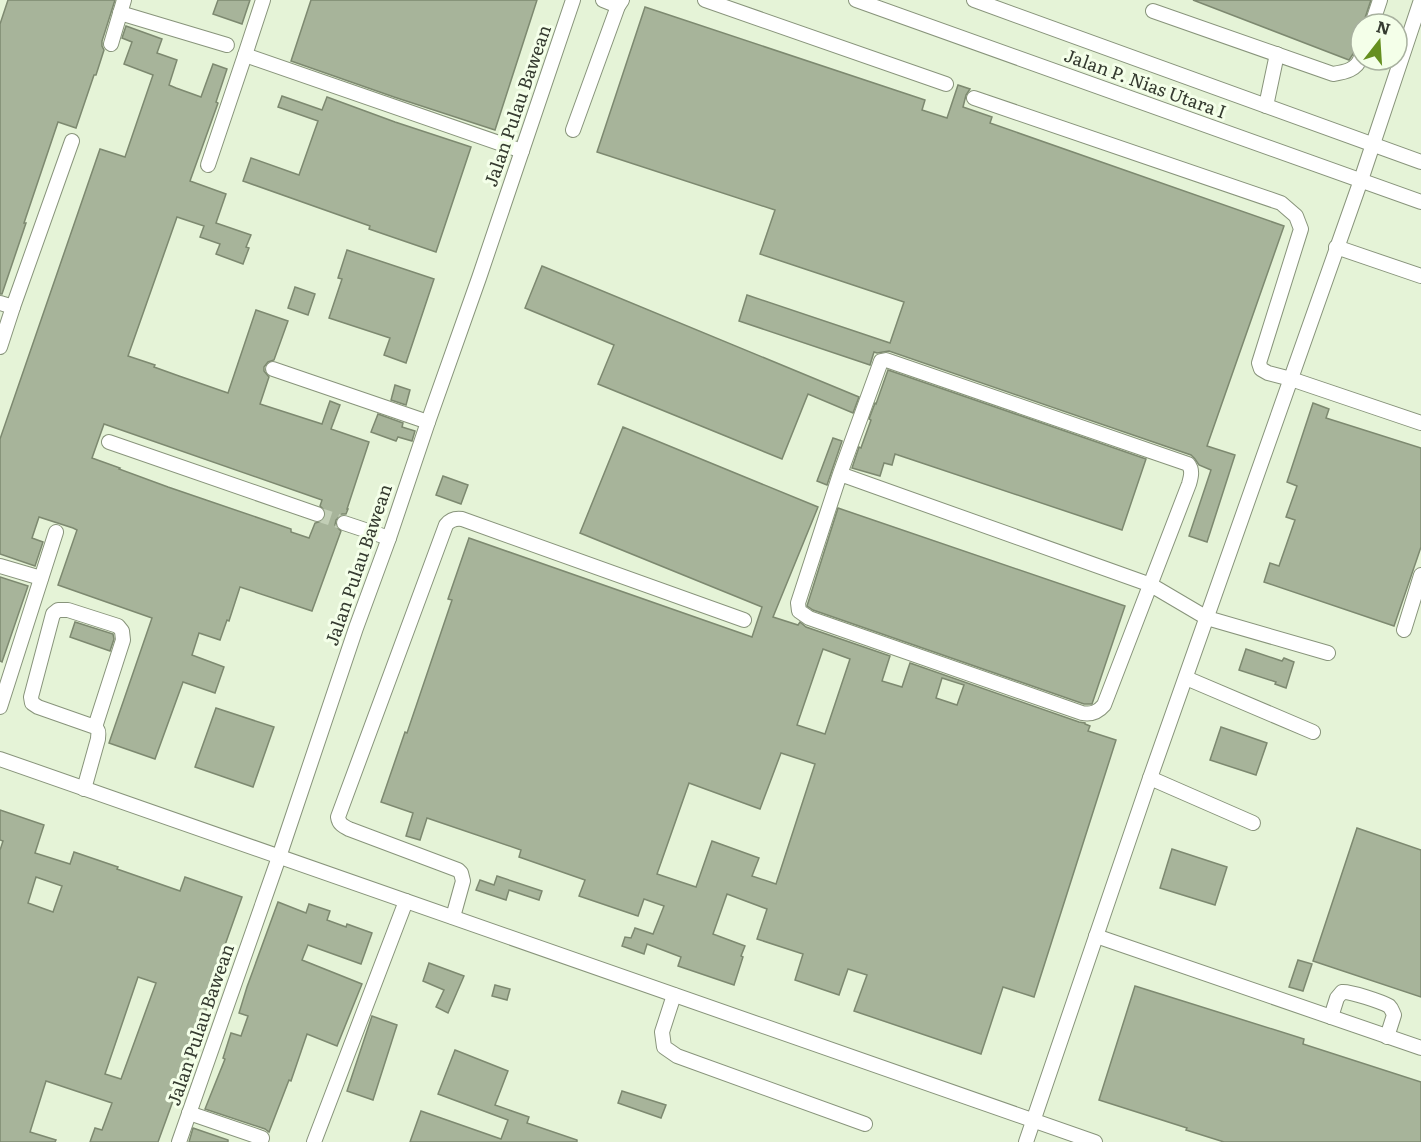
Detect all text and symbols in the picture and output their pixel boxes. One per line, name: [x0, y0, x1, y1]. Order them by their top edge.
north arrow: [1349, 12, 1409, 72]
text: N: [1374, 13, 1394, 40]
street label: Jalan Pulau Bawean: [476, 21, 557, 190]
street label: Jalan P. Nias Utara I: [1061, 41, 1230, 124]
street label: Jalan Pulau Bawean: [317, 480, 398, 649]
street label: Jalan Pulau Bawean: [159, 940, 240, 1109]

